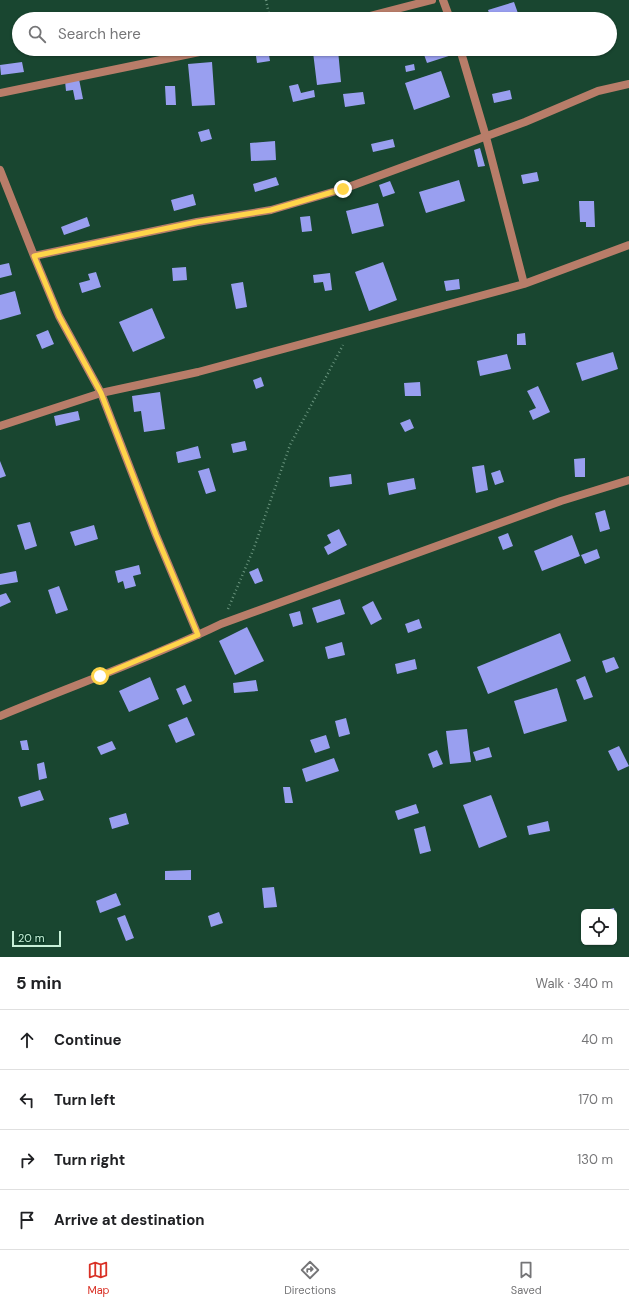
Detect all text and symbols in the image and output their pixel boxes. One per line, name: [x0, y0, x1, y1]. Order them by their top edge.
search box: [12, 12, 617, 56]
icon: search: [26, 23, 48, 45]
text: Search here: [58, 24, 141, 44]
route end: [334, 180, 352, 198]
route start: [91, 667, 109, 685]
map controls: [581, 909, 617, 945]
button: locate: [581, 909, 617, 945]
scale bar: [12, 929, 61, 948]
text: 20 m: [18, 931, 44, 945]
text: 5 min: [16, 972, 62, 994]
text: Walk · 340 m: [536, 975, 613, 992]
icon: ahead: [16, 1029, 38, 1051]
text: Continue: [54, 1030, 122, 1050]
text: 40 m: [581, 1031, 613, 1048]
icon: left: [16, 1089, 38, 1111]
text: Turn left: [54, 1090, 115, 1110]
text: 170 m: [578, 1091, 613, 1108]
icon: right: [16, 1149, 38, 1171]
text: Turn right: [54, 1150, 125, 1170]
text: 130 m: [577, 1151, 613, 1168]
icon: arrive: [16, 1209, 38, 1231]
text: Arrive at destination: [54, 1210, 205, 1230]
tab: Map: [87, 1259, 110, 1297]
tab: Directions: [284, 1259, 336, 1297]
tab: Saved: [511, 1259, 542, 1297]

